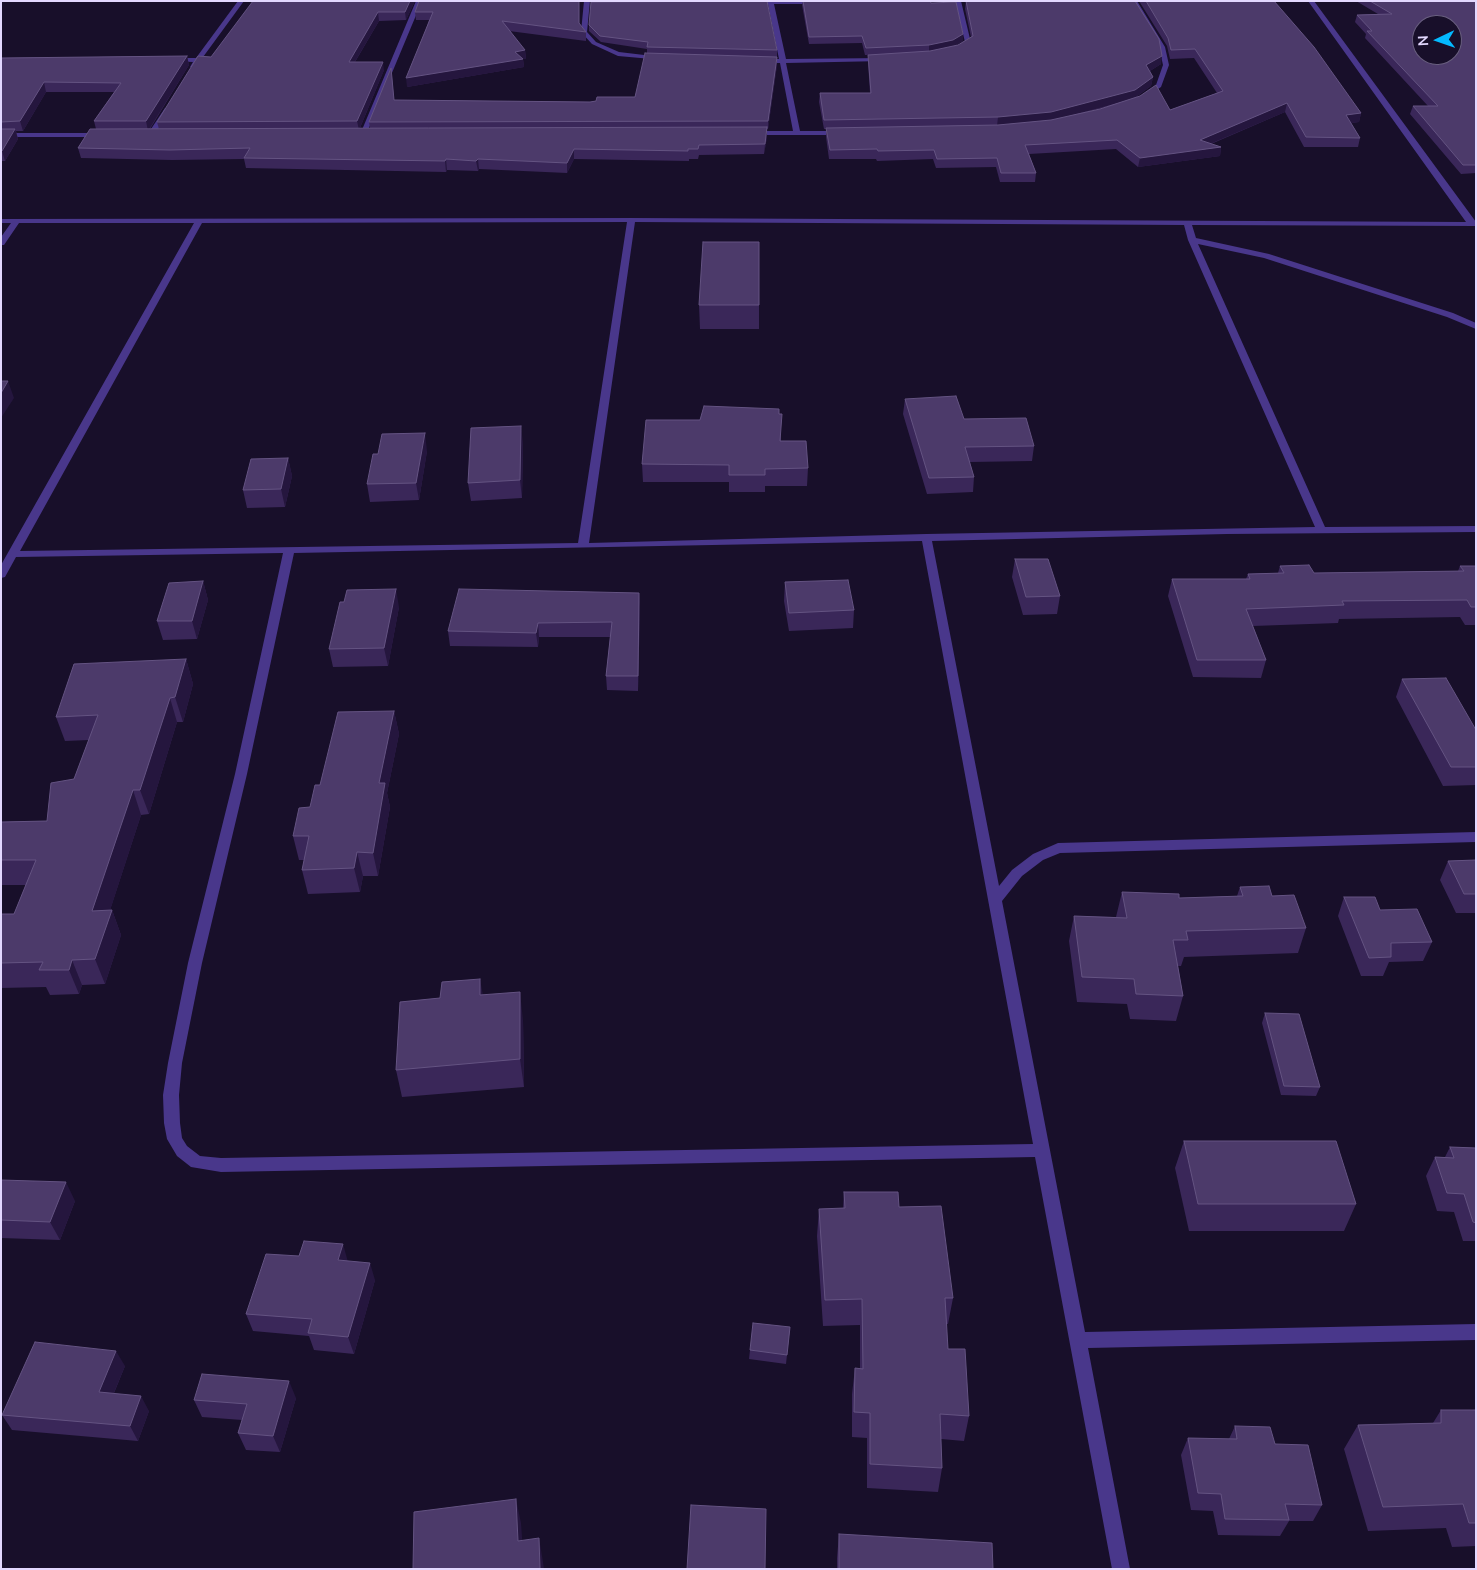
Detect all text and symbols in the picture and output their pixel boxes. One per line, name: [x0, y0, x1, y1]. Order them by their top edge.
north arrow: [1412, 15, 1462, 65]
text: N: [1414, 35, 1432, 46]

